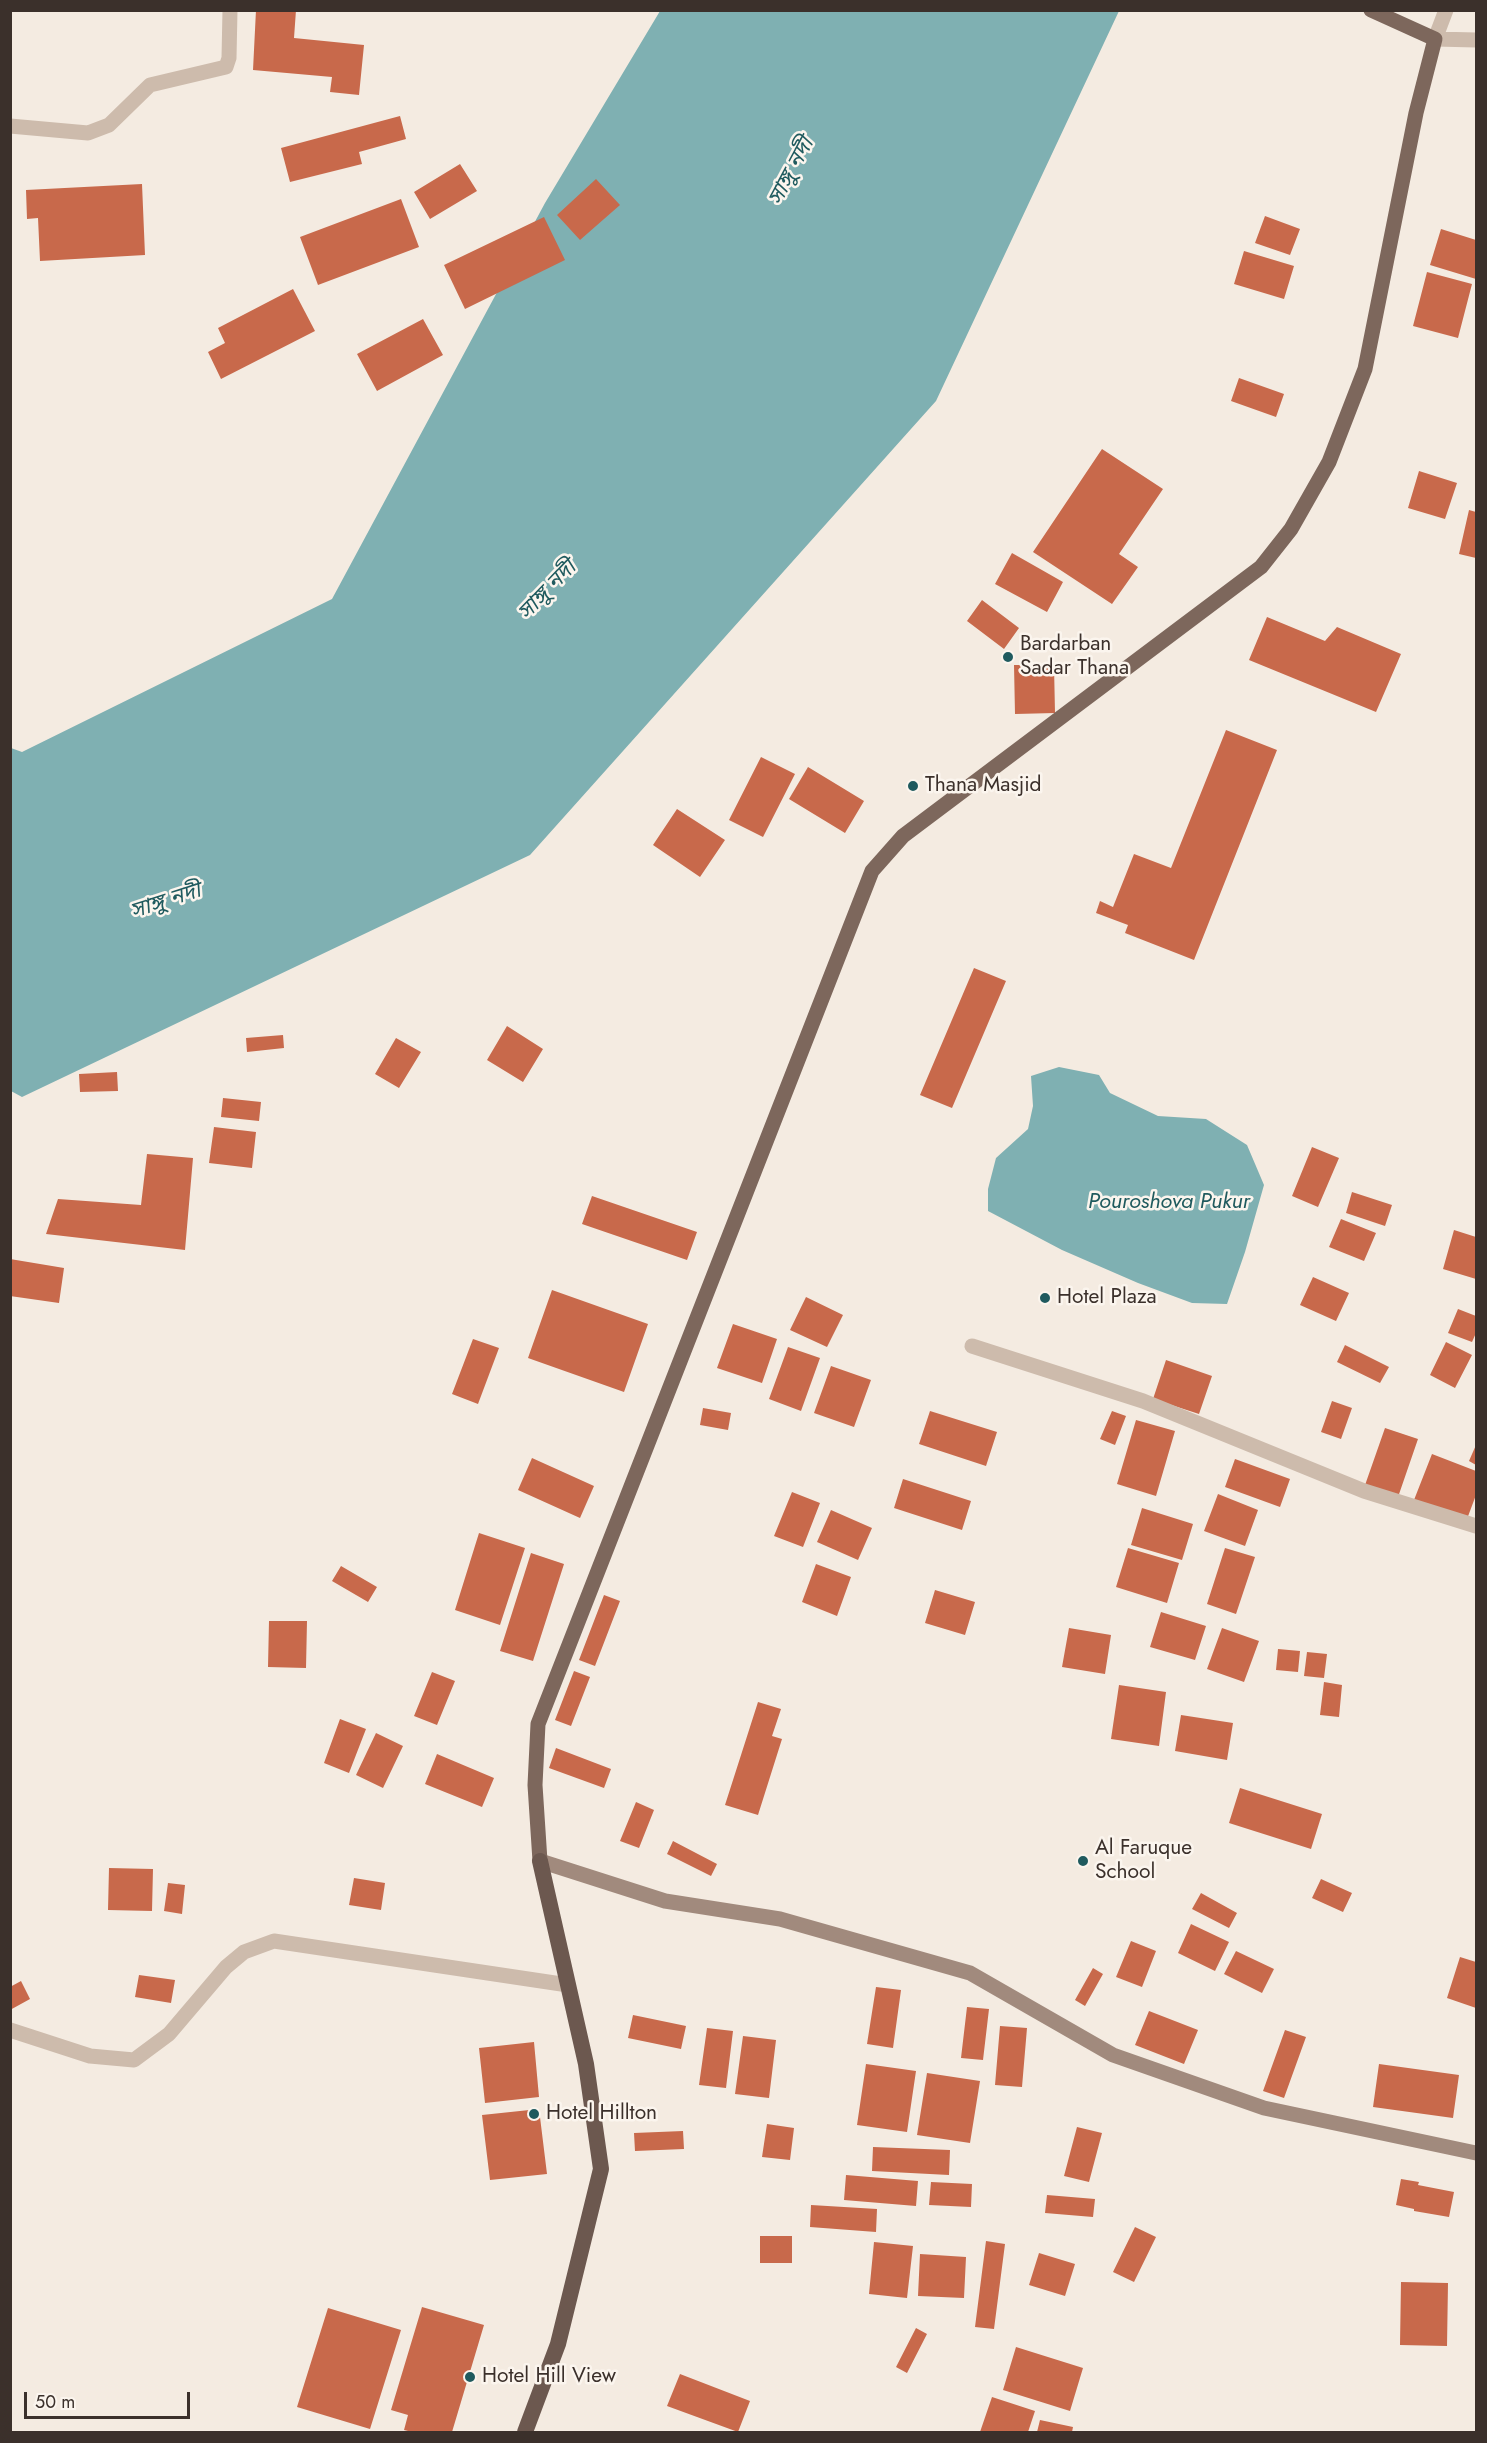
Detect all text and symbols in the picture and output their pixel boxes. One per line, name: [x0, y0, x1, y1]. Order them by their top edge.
water label: সাঙ্গু নদী: [763, 134, 821, 210]
water label: সাঙ্গু নদী: [513, 556, 583, 626]
place label: Bardarban Sadar Thana: [1020, 632, 1129, 682]
marker: Bardarban Sadar Thana: [1001, 650, 1015, 664]
place label: Thana Masjid: [925, 773, 1042, 799]
marker: Thana Masjid: [906, 779, 920, 793]
water label: সাঙ্গু নদী: [127, 878, 205, 926]
water label: Pouroshova Pukur: [1088, 1190, 1250, 1216]
place label: Hotel Plaza: [1057, 1285, 1157, 1311]
marker: Hotel Plaza: [1038, 1291, 1052, 1305]
place label: Al Faruque School: [1095, 1836, 1192, 1886]
marker: Al Faruque School: [1076, 1854, 1090, 1868]
place label: Hotel Hillton: [546, 2101, 657, 2127]
marker: Hotel Hillton: [527, 2107, 541, 2121]
place label: Hotel Hill View: [482, 2364, 616, 2390]
marker: Hotel Hill View: [463, 2370, 477, 2384]
scale bar: [27, 2380, 194, 2418]
text: 50 m: [35, 2389, 75, 2415]

